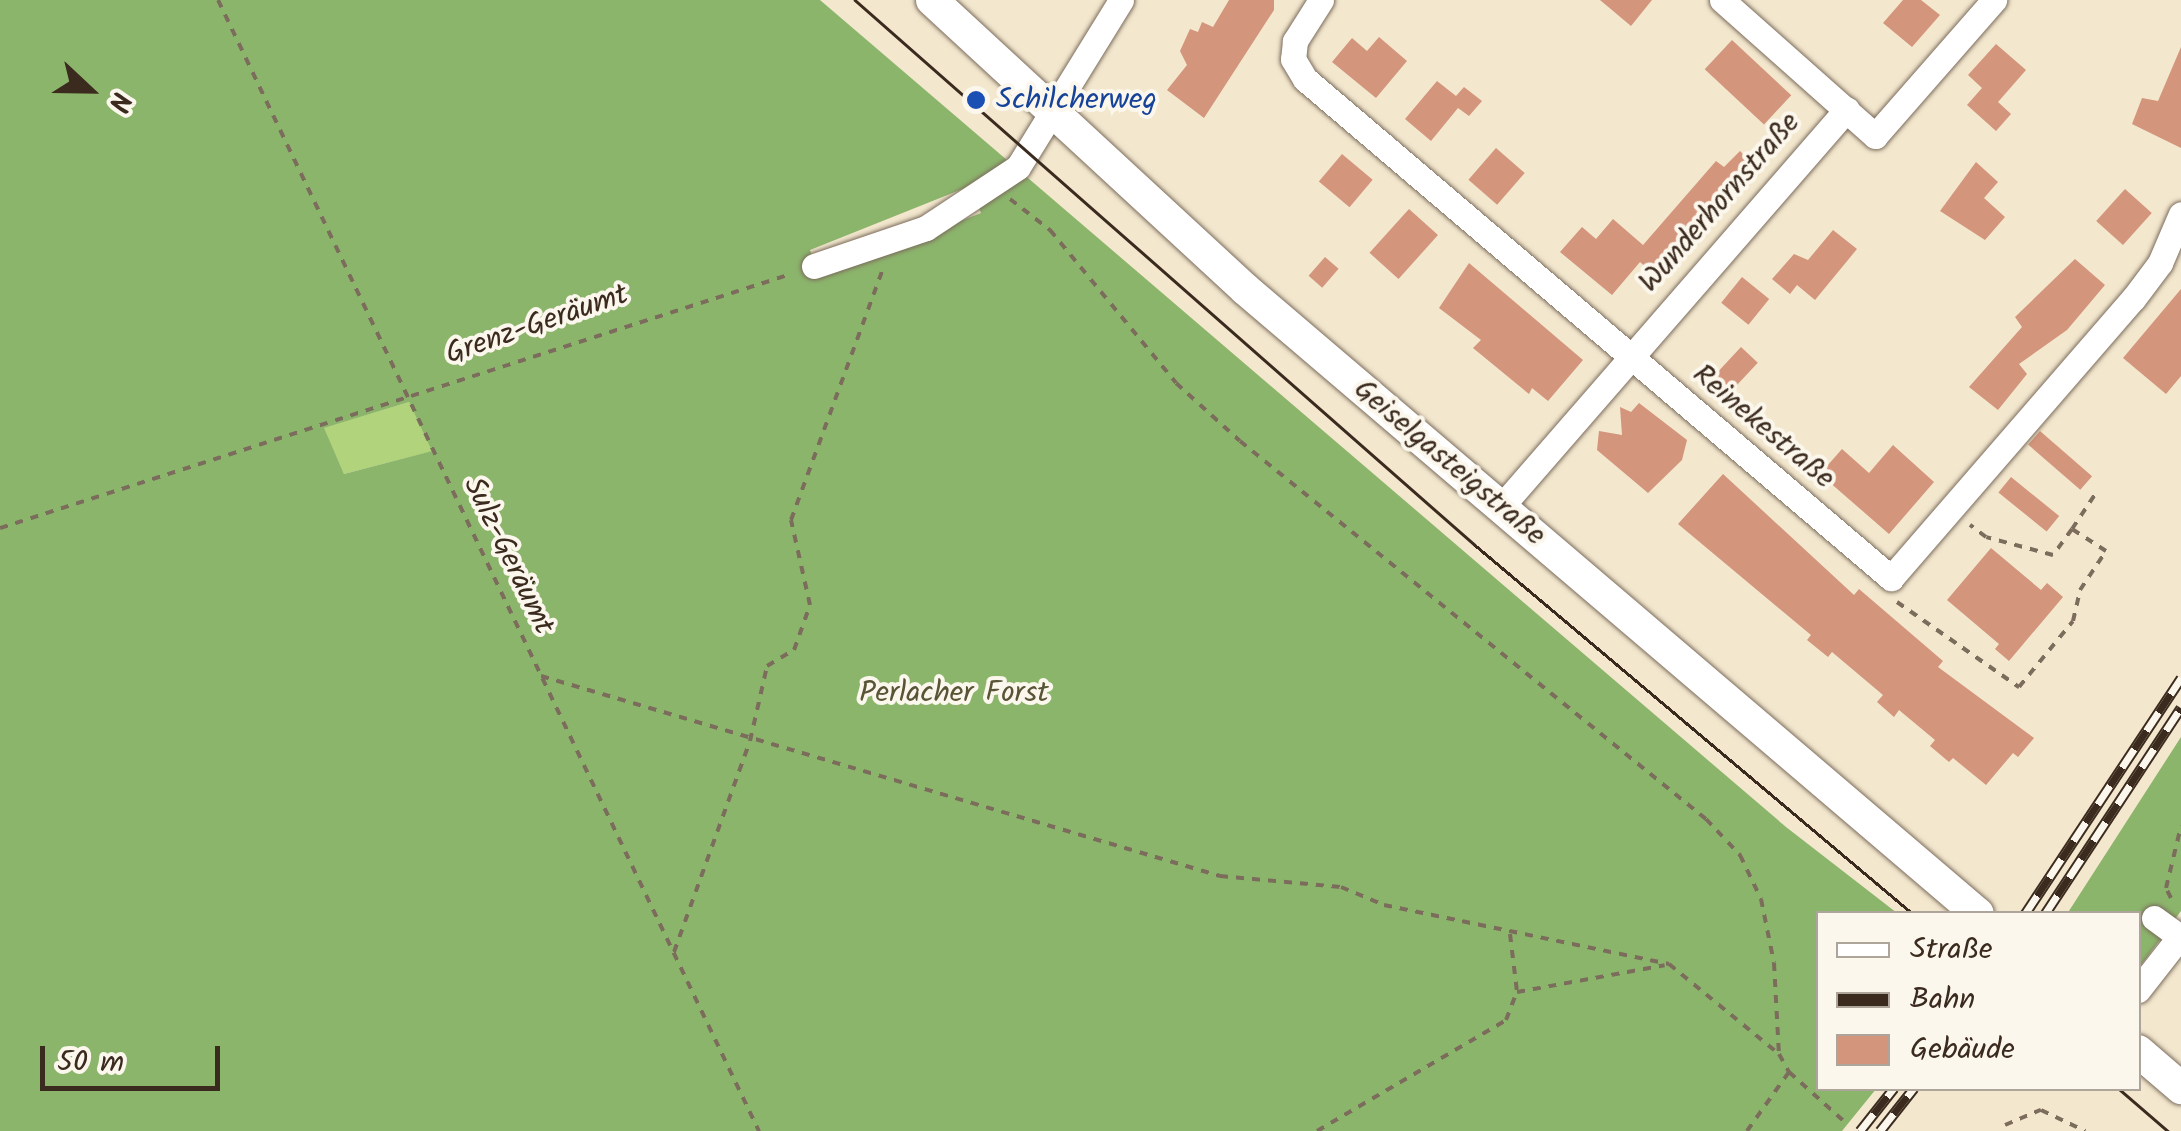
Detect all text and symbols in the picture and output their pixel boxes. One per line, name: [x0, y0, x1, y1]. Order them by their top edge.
north arrow: [40, 40, 140, 140]
place label: Schilcherweg: [996, 82, 1157, 118]
text: N: [94, 85, 142, 118]
marker: Schilcherweg: [965, 89, 987, 111]
street label: Wunderhornstraße: [1632, 105, 1808, 301]
street label: Grenz-Geräumt: [441, 277, 633, 373]
street label: Reinekestraße: [1685, 357, 1841, 497]
street label: Geiselgasteigstraße: [1346, 372, 1552, 554]
street label: Sulz-Geräumt: [454, 471, 562, 641]
park label: Perlacher Forst: [859, 675, 1049, 711]
legend: [1816, 911, 2141, 1091]
text: Straße: [1910, 926, 1993, 974]
text: Bahn: [1910, 976, 1975, 1024]
scale bar: [45, 1026, 225, 1088]
text: Gebäude: [1910, 1026, 2015, 1074]
text: 50 m: [57, 1039, 124, 1087]

